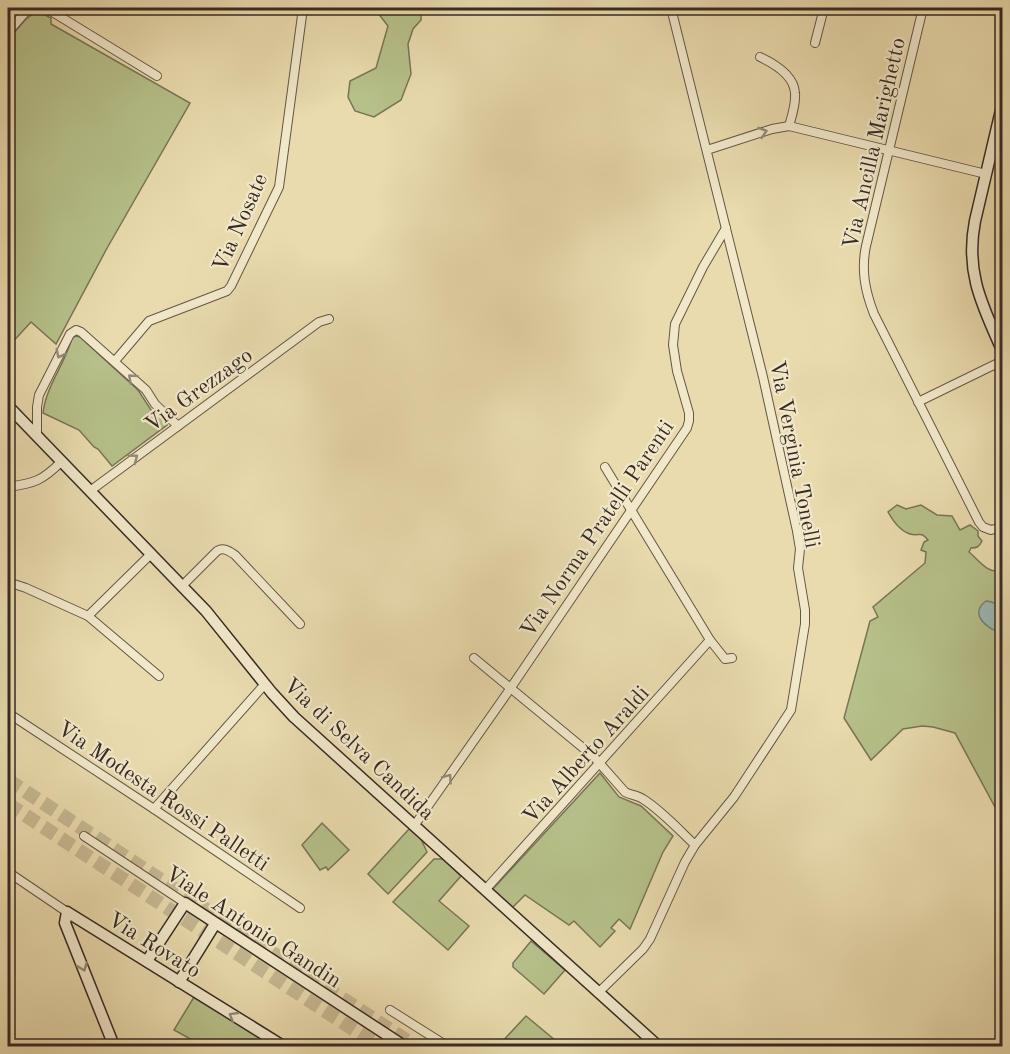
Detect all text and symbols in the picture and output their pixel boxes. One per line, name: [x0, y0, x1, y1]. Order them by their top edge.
street label: Via Ancilla Marighetto: [840, 35, 910, 251]
one-way arrow: [757, 127, 768, 139]
street label: Via Nosate: [209, 170, 272, 275]
street label: Via Grezzago: [141, 344, 257, 437]
one-way arrow: [56, 347, 67, 358]
street label: Via Verginia Tonelli: [765, 359, 823, 550]
one-way arrow: [129, 374, 139, 385]
street label: Via Norma Pratelli Parenti: [517, 417, 679, 642]
one-way arrow: [127, 454, 138, 465]
street label: Via di Selva Candida: [279, 674, 438, 825]
street label: Via Alberto Araldi: [519, 682, 654, 828]
street label: Via Modesta Rossi Palletti: [53, 718, 273, 876]
one-way arrow: [441, 774, 452, 785]
street label: Viale Antonio Gandin: [161, 863, 345, 993]
street label: Via Rovato: [104, 909, 204, 983]
one-way arrow: [75, 961, 88, 972]
one-way arrow: [229, 1011, 239, 1023]

